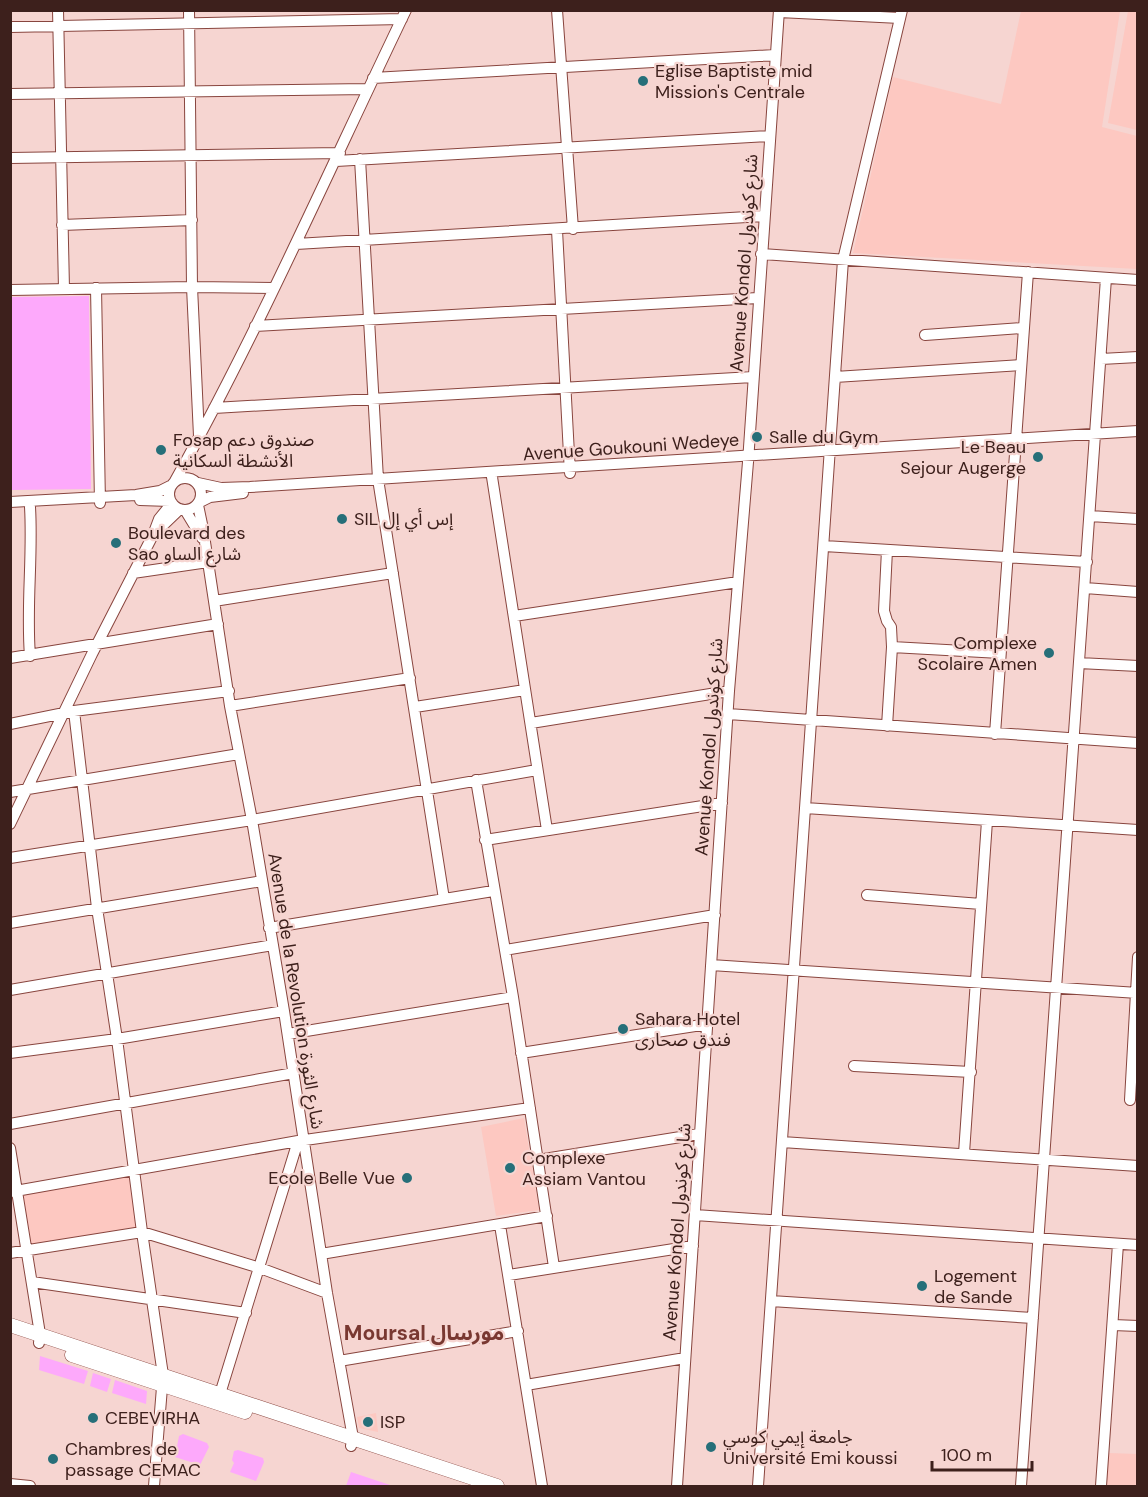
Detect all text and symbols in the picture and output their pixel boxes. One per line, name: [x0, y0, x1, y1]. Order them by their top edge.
place label: Eglise Baptiste mid Mission's Centrale: [655, 59, 813, 104]
marker: Eglise Baptiste mid Mission's Centrale: [636, 74, 650, 88]
street label: Avenue Kondol شارع كوندول: [724, 153, 766, 373]
place label: Salle du Gym: [769, 425, 878, 449]
street label: Avenue Goukouni Wedeye: [522, 427, 740, 467]
place label: Fosap صندوق دعم الأنشطة السكانية: [173, 428, 314, 473]
marker: Salle du Gym: [750, 430, 764, 444]
place label: Le Beau Sejour Augerge: [900, 435, 1026, 480]
marker: Fosap صندوق دعم الأنشطة السكانية: [154, 443, 168, 457]
marker: Le Beau Sejour Augerge: [1031, 450, 1045, 464]
place label: SIL إس أي إل: [354, 507, 453, 532]
marker: SIL إس أي إل: [335, 512, 349, 526]
place label: Boulevard des Sao شارع الساو: [128, 521, 246, 568]
marker: Boulevard des Sao شارع الساو: [109, 536, 123, 550]
place label: Complexe Scolaire Amen: [918, 631, 1037, 676]
street label: Avenue Kondol شارع كوندول: [689, 637, 731, 857]
marker: Complexe Scolaire Amen: [1042, 646, 1056, 660]
street label: Avenue de la Revolution شارع الثورة: [260, 851, 330, 1131]
place label: Sahara Hotel فندق صحارى: [635, 1007, 740, 1052]
marker: Sahara Hotel فندق صحارى: [616, 1022, 630, 1036]
street label: Avenue Kondol شارع كوندول: [657, 1122, 699, 1342]
place label: Complexe Assiam Vantou: [522, 1146, 646, 1191]
marker: Complexe Assiam Vantou: [503, 1161, 517, 1175]
place label: Ecole Belle Vue: [268, 1166, 395, 1190]
marker: Ecole Belle Vue: [400, 1171, 414, 1185]
place label: Logement de Sande: [934, 1264, 1017, 1309]
marker: Logement de Sande: [915, 1279, 929, 1293]
district label: Moursal مورسال: [344, 1319, 504, 1347]
place label: CEBEVIRHA: [105, 1406, 200, 1430]
place label: ISP: [380, 1410, 405, 1434]
marker: CEBEVIRHA: [86, 1411, 100, 1425]
marker: ISP: [361, 1415, 375, 1429]
place label: جامعة إيمي كوسي Université Emi koussi: [723, 1425, 898, 1470]
scale bar: [932, 1434, 1032, 1472]
place label: Chambres de passage CEMAC: [65, 1437, 201, 1482]
marker: جامعة إيمي كوسي Université Emi koussi: [704, 1440, 718, 1454]
text: 100 m: [941, 1443, 992, 1467]
marker: Chambres de passage CEMAC: [46, 1452, 60, 1466]

